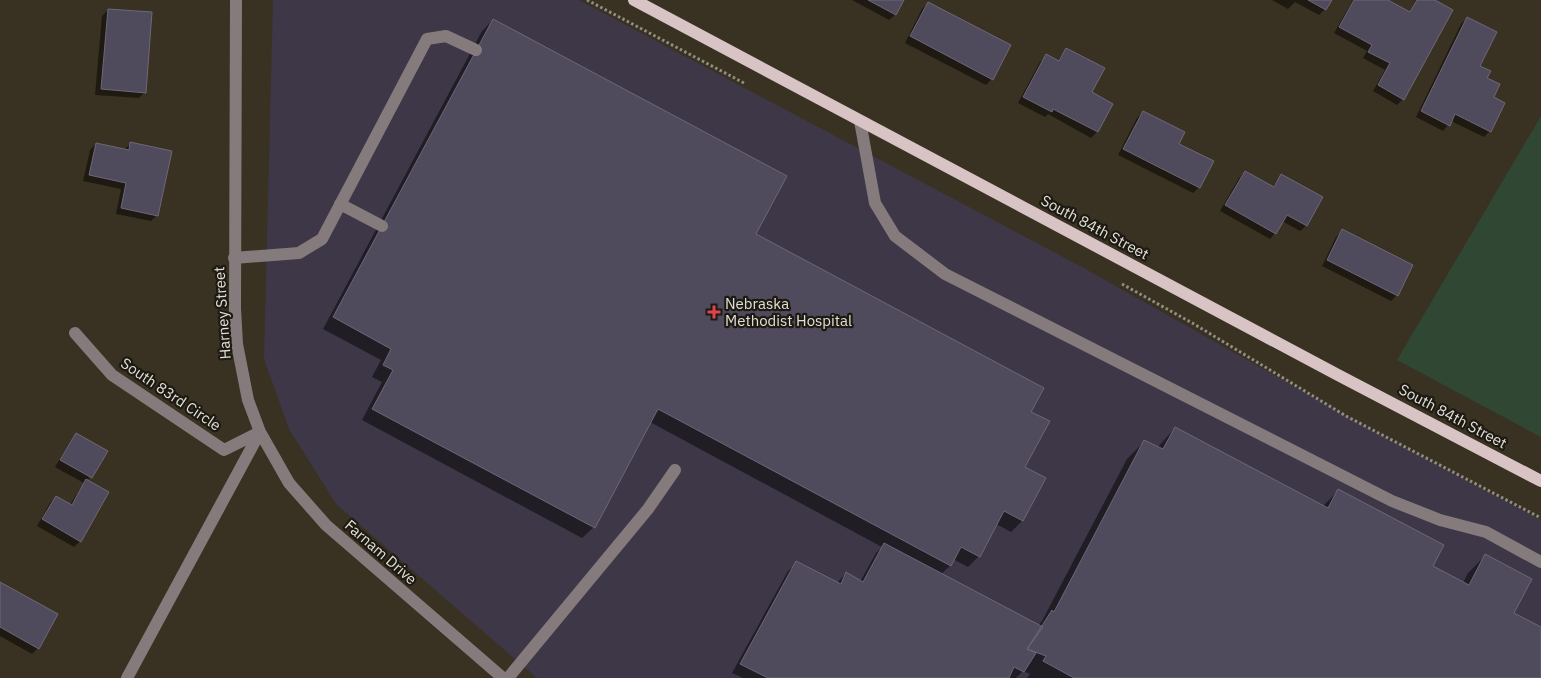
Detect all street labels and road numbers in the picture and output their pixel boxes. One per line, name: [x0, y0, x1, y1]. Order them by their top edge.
street label: South 84th Street: [1038, 191, 1152, 263]
street label: Harney Street: [209, 266, 235, 360]
street label: South 83rd Circle: [117, 353, 225, 435]
street label: South 84th Street: [1396, 380, 1510, 452]
street label: Farnam Drive: [341, 516, 421, 588]

